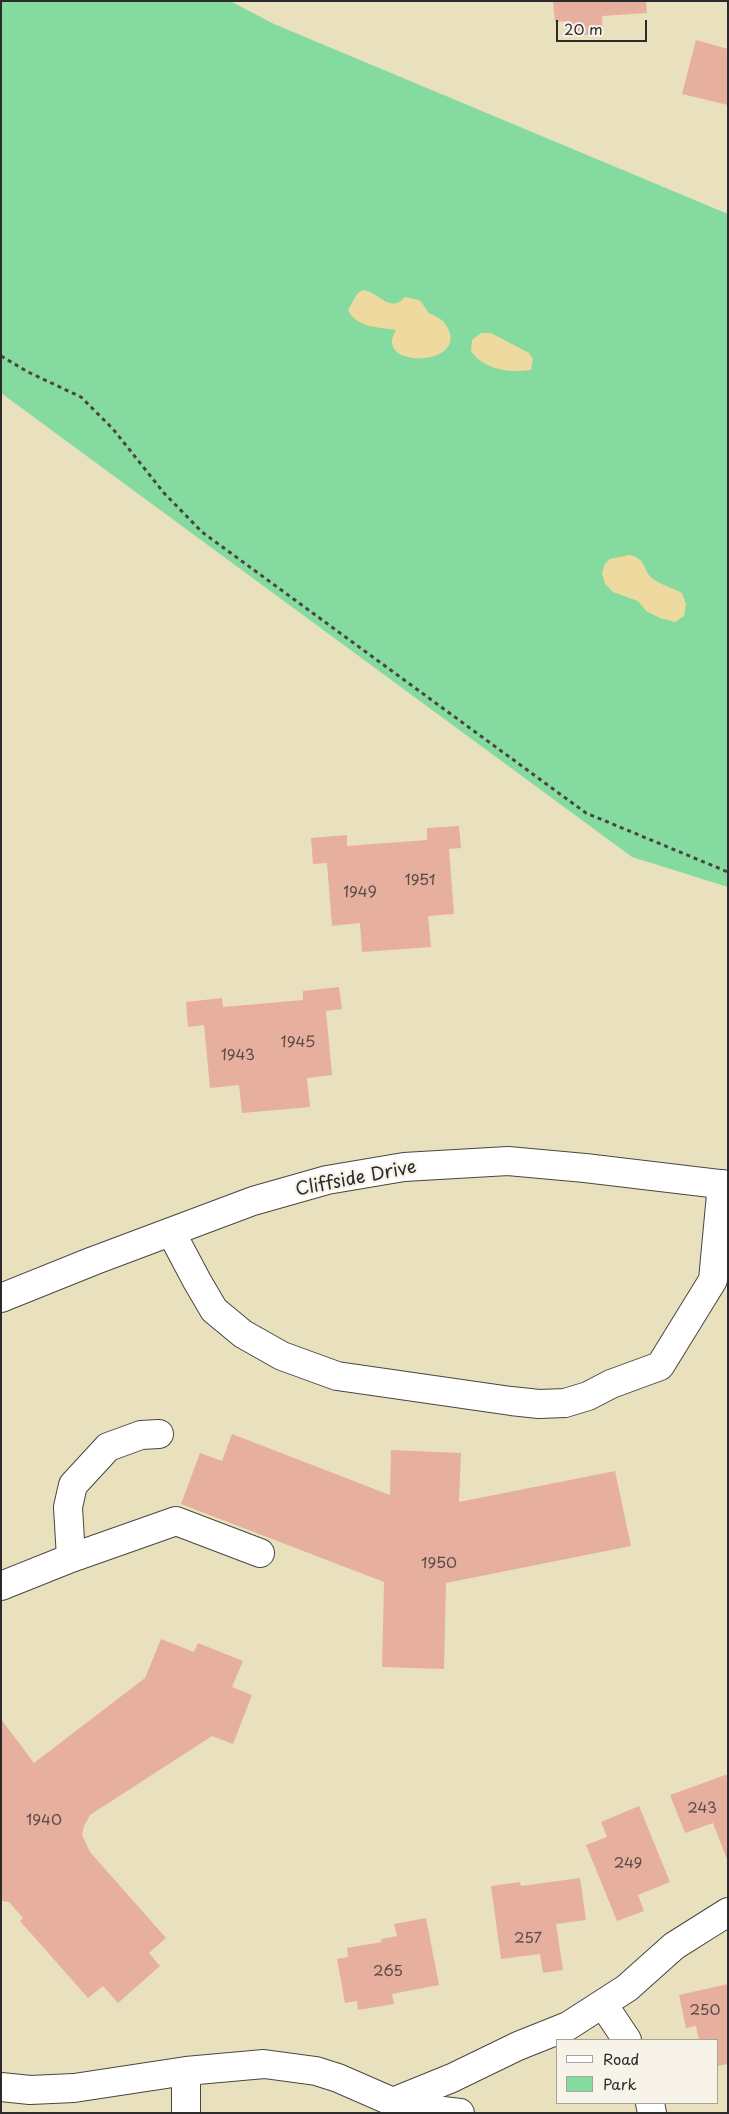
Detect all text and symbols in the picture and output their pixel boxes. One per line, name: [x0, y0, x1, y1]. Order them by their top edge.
scale bar: [559, 10, 650, 42]
text: 20 m: [564, 17, 603, 40]
house number: 1951: [405, 872, 435, 890]
house number: 1949: [343, 884, 377, 902]
house number: 1945: [281, 1034, 315, 1052]
house number: 1943: [221, 1047, 255, 1065]
street label: Cliffside Drive: [294, 1157, 418, 1201]
house number: 1950: [421, 1555, 457, 1573]
house number: 243: [687, 1800, 717, 1818]
house number: 1940: [26, 1812, 62, 1830]
house number: 249: [614, 1855, 642, 1873]
house number: 257: [514, 1930, 542, 1948]
house number: 265: [373, 1963, 403, 1981]
house number: 250: [690, 2002, 720, 2020]
legend: [556, 2039, 719, 2104]
text: Road: [603, 2047, 639, 2070]
text: Park: [603, 2072, 637, 2095]

